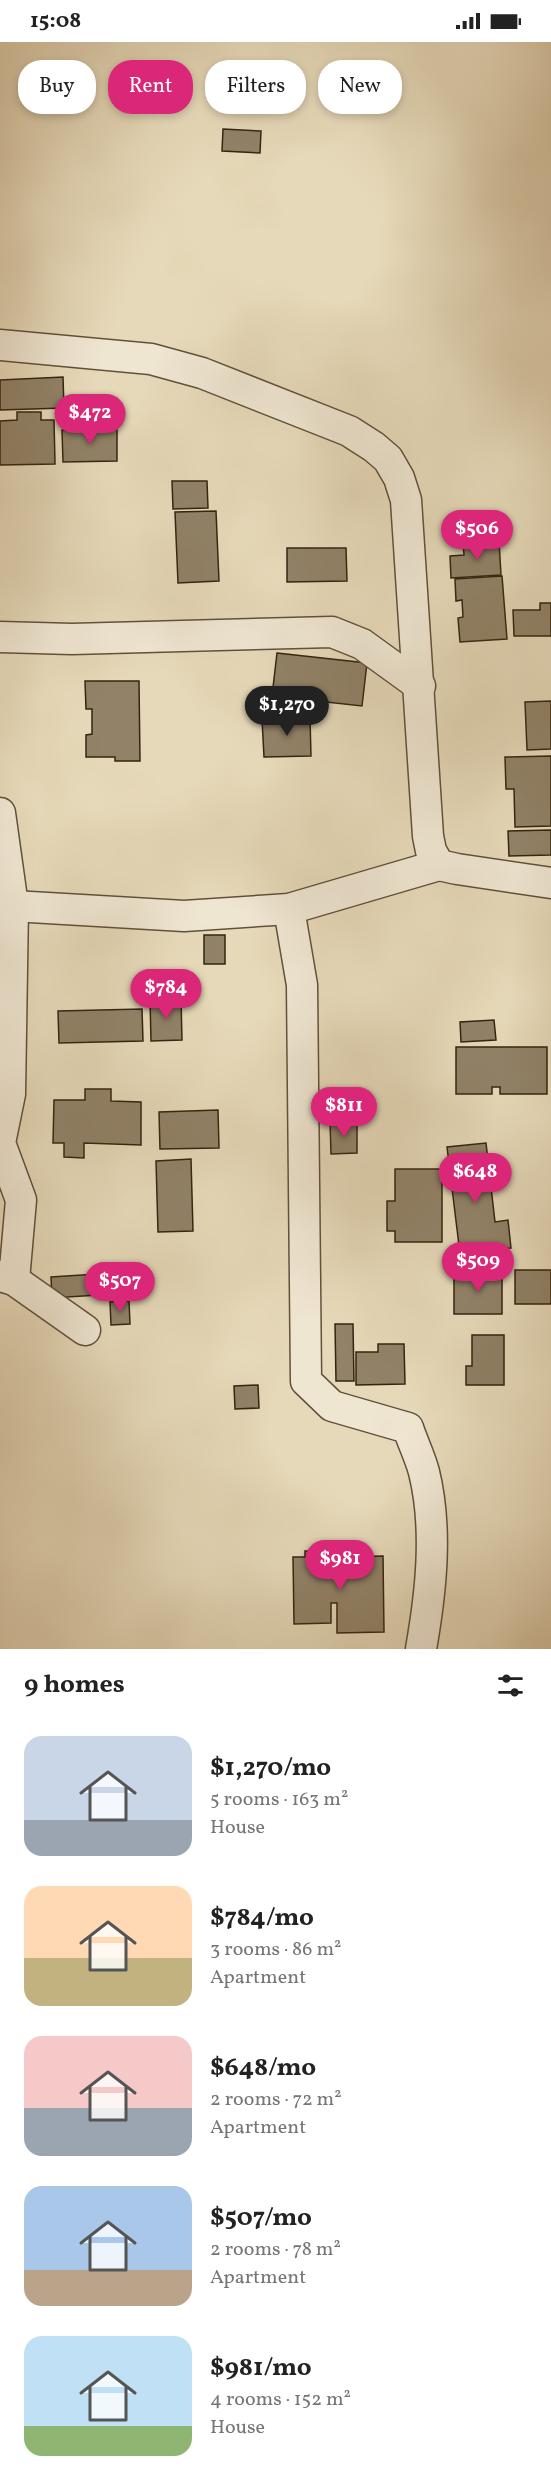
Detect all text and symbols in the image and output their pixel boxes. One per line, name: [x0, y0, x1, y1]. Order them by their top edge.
text: 15:08: [30, 6, 81, 37]
chip: Buy: [18, 60, 96, 114]
chip: Rent: [108, 60, 193, 114]
chip: Filters: [205, 60, 306, 114]
chip: New: [318, 60, 402, 114]
pin: $472: [54, 394, 126, 445]
text: $472: [69, 399, 111, 427]
pin: $506: [441, 510, 513, 561]
text: $506: [455, 515, 499, 543]
pin: $1,270: [238, 686, 336, 737]
text: $1,270: [259, 691, 315, 719]
pin: $784: [130, 969, 202, 1020]
text: $784: [145, 974, 187, 1002]
pin: $811: [308, 1087, 380, 1138]
text: $811: [325, 1092, 363, 1120]
pin: $648: [439, 1153, 511, 1204]
text: $648: [453, 1158, 497, 1186]
pin: $509: [442, 1242, 514, 1293]
text: $509: [456, 1247, 500, 1275]
pin: $507: [84, 1262, 156, 1313]
text: $507: [99, 1267, 141, 1295]
pin: $981: [304, 1540, 376, 1591]
text: $981: [319, 1545, 361, 1573]
text: 9 homes: [24, 1667, 125, 1703]
icon: filters: [494, 1669, 527, 1702]
text: $1,270/mo: [210, 1750, 331, 1786]
icon: home: [72, 1760, 144, 1832]
text: 5 rooms · 163 m²: [210, 1786, 348, 1814]
text: House: [210, 1814, 265, 1842]
text: $784/mo: [210, 1900, 314, 1936]
icon: home: [72, 1910, 144, 1982]
text: 3 rooms · 86 m²: [210, 1936, 341, 1964]
text: Apartment: [210, 1964, 306, 1992]
text: $648/mo: [210, 2050, 316, 2086]
icon: home: [72, 2060, 144, 2132]
text: 2 rooms · 72 m²: [210, 2086, 342, 2114]
text: Apartment: [210, 2114, 306, 2142]
text: $507/mo: [210, 2200, 312, 2236]
icon: home: [72, 2210, 144, 2282]
text: 2 rooms · 78 m²: [210, 2236, 341, 2264]
text: Apartment: [210, 2264, 306, 2292]
text: $981/mo: [210, 2350, 312, 2386]
icon: home: [72, 2360, 144, 2432]
text: 4 rooms · 152 m²: [210, 2386, 351, 2414]
text: House: [210, 2414, 265, 2442]

